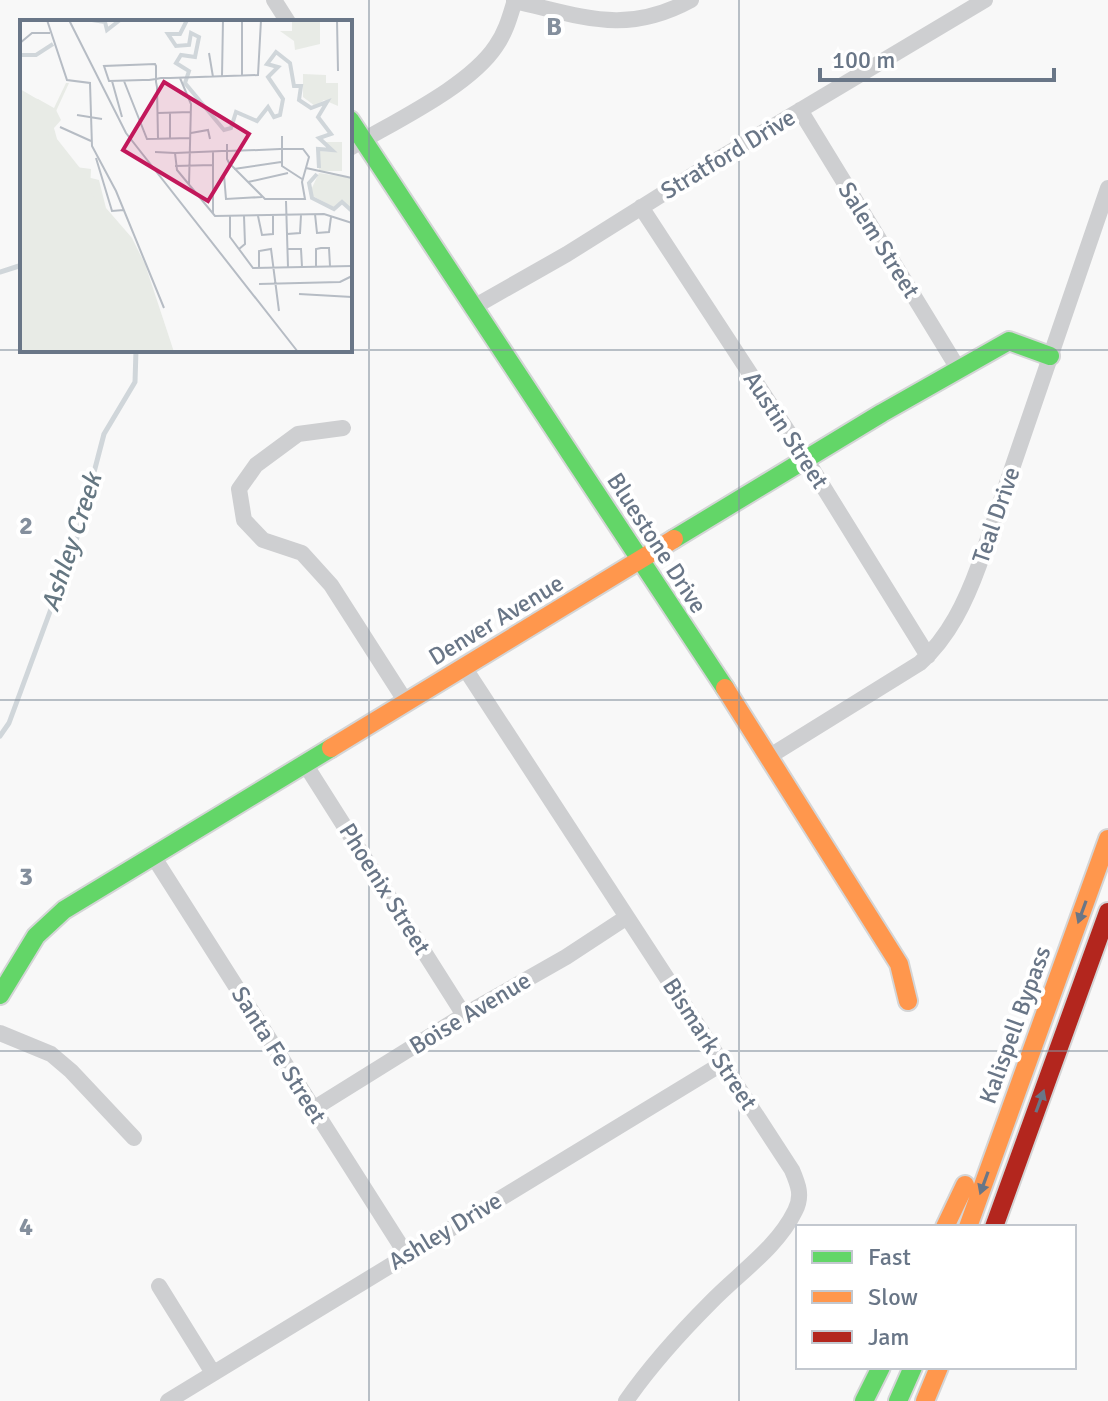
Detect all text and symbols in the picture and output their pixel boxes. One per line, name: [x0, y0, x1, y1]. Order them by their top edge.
text: B: [546, 11, 562, 43]
inset map: [20, 20, 352, 352]
scale bar: [820, 32, 1054, 82]
text: 100 m: [832, 45, 895, 75]
street label: Stratford Drive: [655, 102, 801, 206]
street label: Salem Street: [831, 176, 927, 304]
street label: Austin Street: [737, 366, 835, 494]
street label: Teal Drive: [966, 463, 1026, 567]
water label: Ashley Creek: [35, 467, 110, 615]
street label: Bluestone Drive: [600, 467, 714, 619]
text: 2: [19, 510, 33, 542]
street label: Denver Avenue: [423, 568, 569, 672]
street label: Phoenix Street: [333, 818, 437, 960]
text: 3: [19, 861, 33, 893]
one-way arrow: [1075, 901, 1087, 925]
street label: Kalispell Bypass: [973, 942, 1057, 1108]
street label: Boise Avenue: [404, 965, 536, 1061]
street label: Bismark Street: [656, 972, 764, 1116]
street label: Santa Fe Street: [225, 981, 333, 1129]
one-way arrow: [1034, 1089, 1046, 1113]
one-way arrow: [977, 1171, 989, 1195]
street label: Ashley Drive: [383, 1185, 507, 1277]
text: 4: [19, 1211, 33, 1243]
legend: [796, 1225, 1076, 1369]
text: Fast: [868, 1242, 911, 1272]
text: Slow: [868, 1282, 918, 1312]
text: Jam: [868, 1322, 909, 1352]

